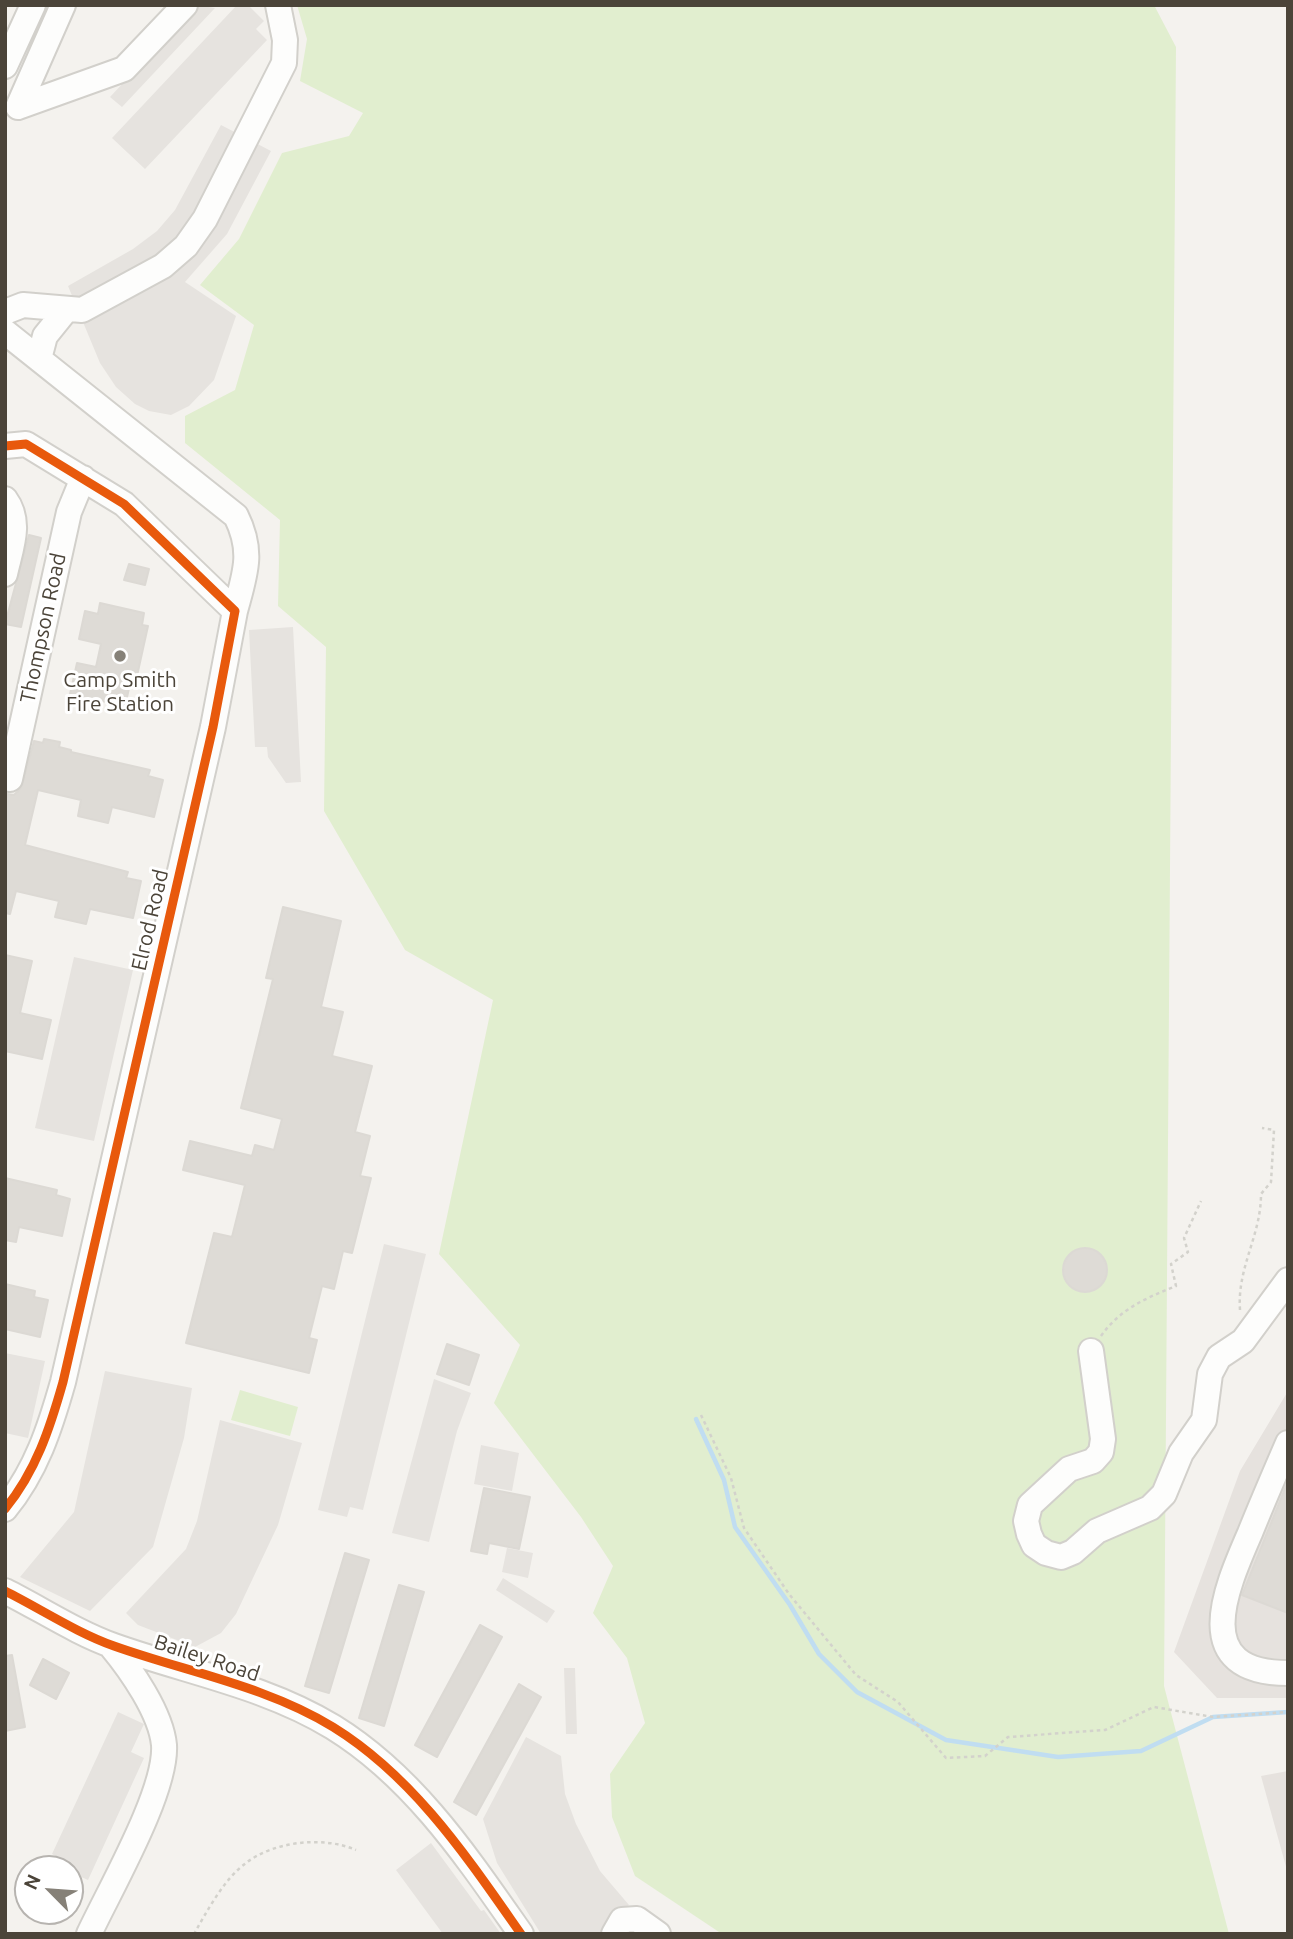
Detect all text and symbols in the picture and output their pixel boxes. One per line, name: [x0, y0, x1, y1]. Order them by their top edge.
street label: Thompson Road: [15, 551, 71, 705]
marker: Camp Smith Fire Station: [112, 648, 128, 664]
place label: Camp Smith Fire Station: [63, 667, 177, 717]
street label: Elrod Road: [126, 867, 174, 973]
street label: Bailey Road: [151, 1629, 263, 1687]
north arrow: [14, 1855, 84, 1925]
text: N: [19, 1871, 45, 1893]

